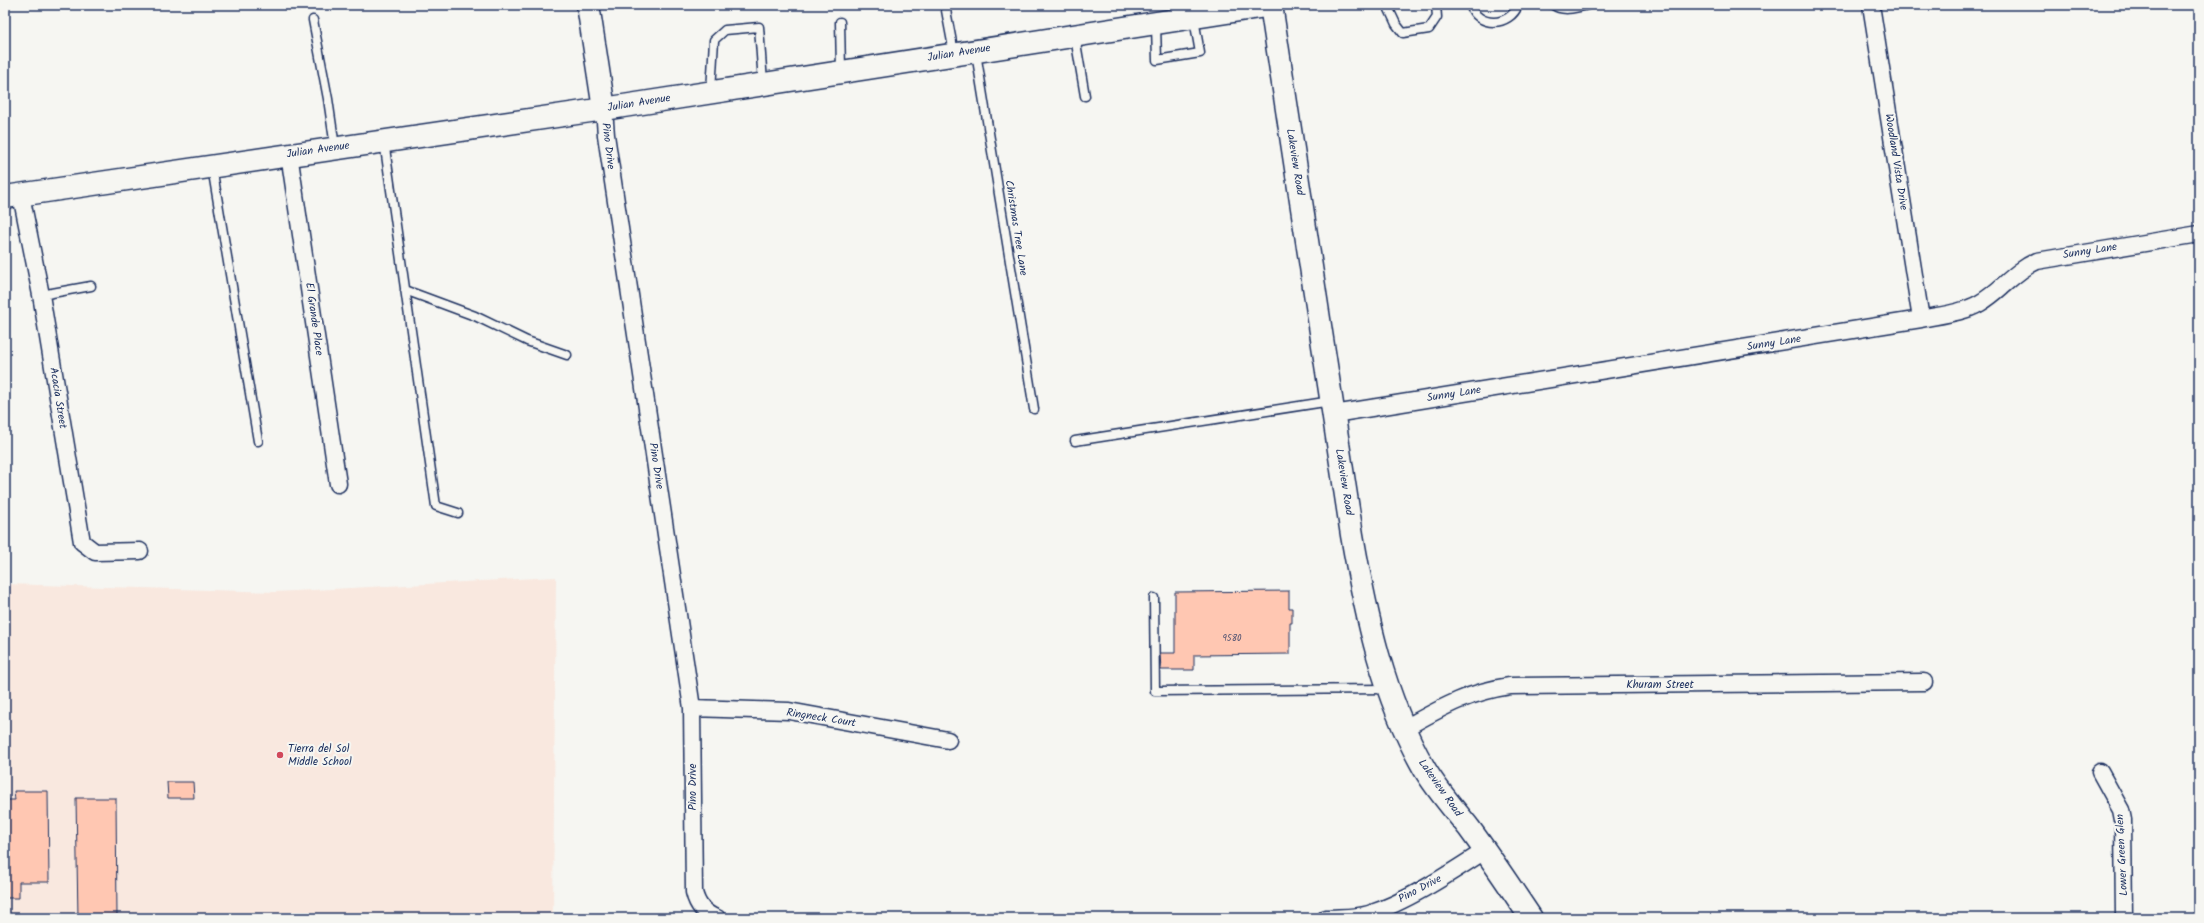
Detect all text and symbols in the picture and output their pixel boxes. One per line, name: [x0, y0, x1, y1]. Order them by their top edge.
street label: Julian Avenue: [926, 39, 992, 67]
street label: Julian Avenue: [606, 89, 672, 117]
street label: Woodland Vista Drive: [1879, 112, 1913, 212]
street label: Pino Drive: [596, 122, 620, 170]
street label: Lakeview Road: [1281, 127, 1309, 197]
street label: Julian Avenue: [285, 137, 351, 163]
street label: Christmas Tree Lane: [1000, 179, 1032, 277]
street label: Sunny Lane: [2062, 238, 2118, 264]
street label: El Grande Place: [300, 281, 328, 357]
street label: Sunny Lane: [1746, 330, 1802, 356]
street label: Acacia Street: [44, 366, 72, 431]
street label: Sunny Lane: [1426, 381, 1482, 407]
street label: Pino Drive: [643, 441, 669, 491]
street label: Lakeview Road: [1330, 447, 1358, 517]
house number: 9580: [1222, 631, 1242, 646]
street label: Khuram Street: [1626, 676, 1695, 694]
street label: Ringneck Court: [785, 704, 858, 732]
place label: Tierra del Sol Middle School: [288, 740, 352, 771]
marker: Tierra del Sol Middle School: [275, 750, 285, 760]
street label: Lakeview Road: [1413, 755, 1467, 821]
street label: Pino Drive: [684, 764, 702, 810]
street label: Lower Green Glen: [2111, 813, 2133, 897]
street label: Pino Drive: [1395, 870, 1445, 908]

